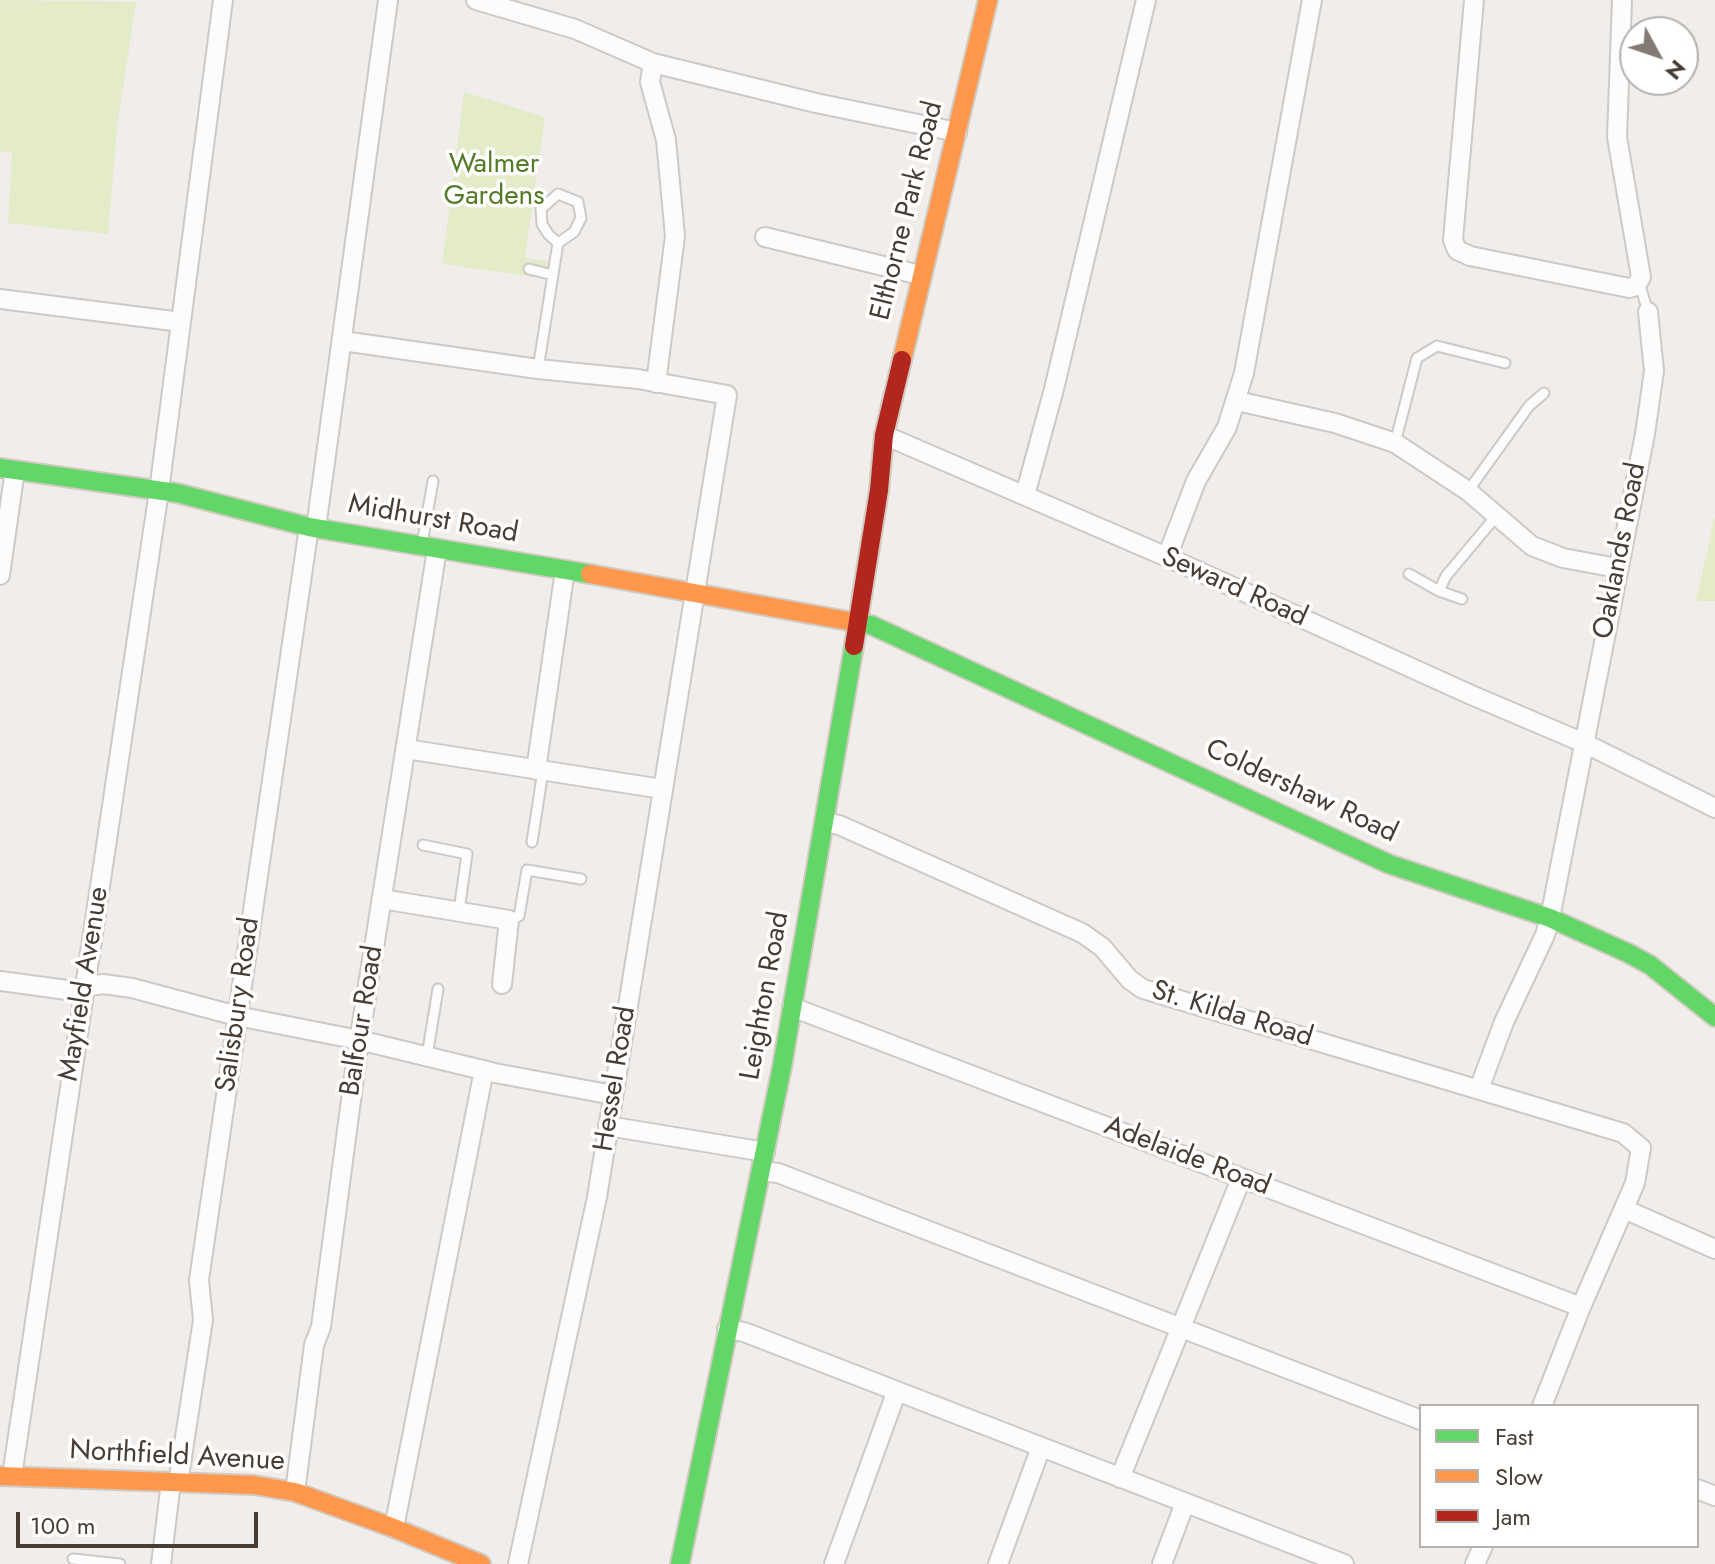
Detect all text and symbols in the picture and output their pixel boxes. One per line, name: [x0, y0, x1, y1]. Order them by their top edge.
north arrow: [1619, 16, 1699, 96]
text: N: [1658, 53, 1694, 87]
street label: Elthorne Park Road: [865, 98, 951, 324]
park label: Walmer Gardens: [443, 148, 545, 214]
street label: Oaklands Road: [1587, 460, 1655, 642]
street label: Midhurst Road: [346, 489, 520, 551]
street label: Seward Road: [1156, 541, 1312, 635]
street label: Coldershaw Road: [1200, 733, 1402, 851]
street label: Mayfield Avenue: [53, 885, 117, 1083]
street label: Leighton Road: [735, 909, 797, 1083]
street label: Salisbury Road: [210, 916, 268, 1094]
street label: Balfour Road: [335, 943, 391, 1099]
street label: St. Kilda Road: [1147, 975, 1317, 1055]
street label: Hessel Road: [588, 1004, 644, 1154]
street label: Adelaide Road: [1099, 1110, 1275, 1204]
legend: [1419, 1404, 1699, 1548]
text: Fast: [1495, 1419, 1533, 1454]
street label: Northfield Avenue: [68, 1435, 286, 1479]
text: Slow: [1495, 1459, 1543, 1494]
scale bar: [20, 1496, 262, 1546]
text: Jam: [1495, 1499, 1531, 1534]
text: 100 m: [30, 1508, 96, 1543]

